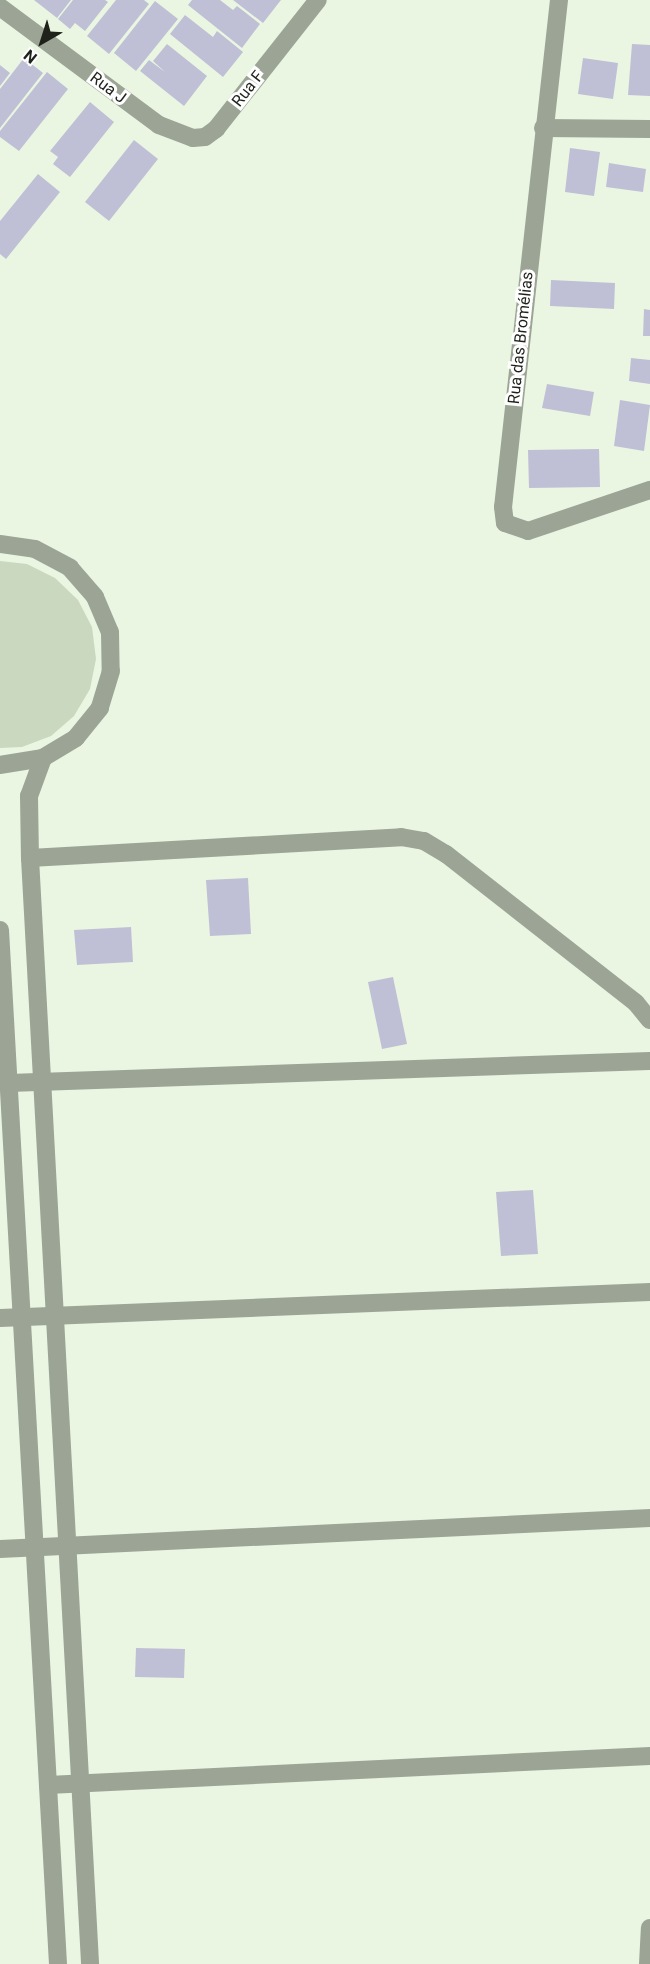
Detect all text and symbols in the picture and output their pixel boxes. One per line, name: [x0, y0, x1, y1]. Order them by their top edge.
north arrow: [12, 12, 72, 72]
text: N: [20, 45, 41, 67]
street label: Rua F: [228, 67, 268, 111]
street label: Rua J: [86, 68, 130, 108]
street label: Rua das Bromélias: [505, 271, 537, 405]

